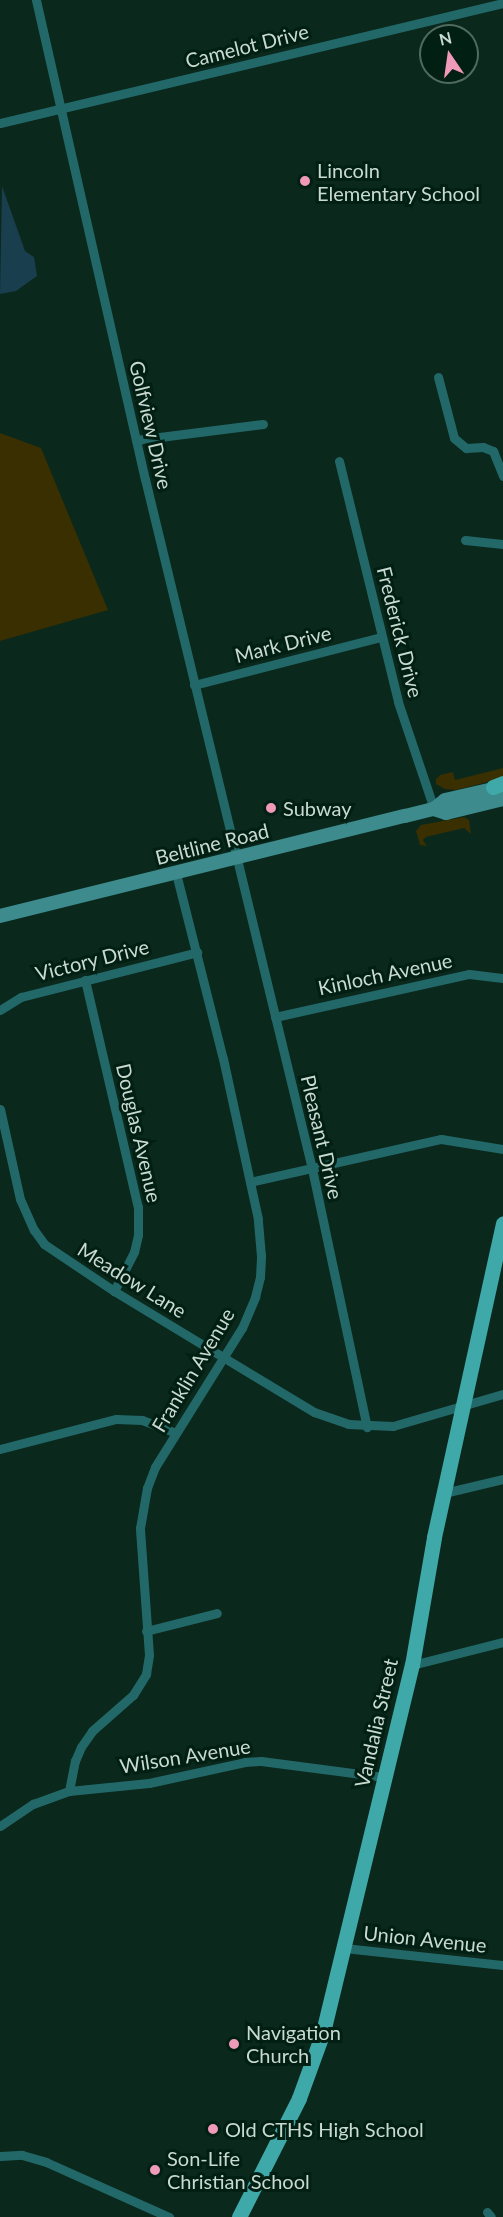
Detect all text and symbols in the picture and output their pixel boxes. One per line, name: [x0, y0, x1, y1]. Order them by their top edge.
street label: Camelot Drive: [183, 19, 311, 73]
north arrow: [419, 24, 479, 84]
text: N: [437, 27, 453, 49]
place label: Lincoln Elementary School: [317, 158, 480, 205]
marker: Lincoln Elementary School: [298, 174, 312, 188]
street label: Golfview Drive: [125, 358, 177, 492]
street label: Frederick Drive: [372, 564, 428, 700]
street label: Mark Drive: [232, 620, 334, 668]
place label: Subway: [283, 796, 351, 820]
marker: Subway: [264, 801, 278, 815]
street label: Beltline Road: [153, 818, 271, 870]
street label: Victory Drive: [32, 934, 152, 986]
street label: Kinloch Avenue: [315, 948, 455, 1000]
street label: Douglas Avenue: [111, 1061, 167, 1205]
street label: Pleasant Drive: [296, 1073, 348, 1201]
street label: Meadow Lane: [73, 1237, 191, 1323]
street label: Franklin Avenue: [146, 1303, 240, 1437]
street label: Vandalia Street: [350, 1656, 402, 1790]
street label: Wilson Avenue: [118, 1734, 252, 1778]
street label: Union Avenue: [362, 1921, 488, 1957]
place label: Navigation Church: [246, 2020, 341, 2067]
marker: Navigation Church: [227, 2037, 241, 2051]
place label: Old CTHS High School: [225, 2117, 424, 2141]
marker: Old CTHS High School: [206, 2122, 220, 2136]
place label: Son-Life Christian School: [167, 2146, 310, 2193]
marker: Son-Life Christian School: [148, 2163, 162, 2177]

